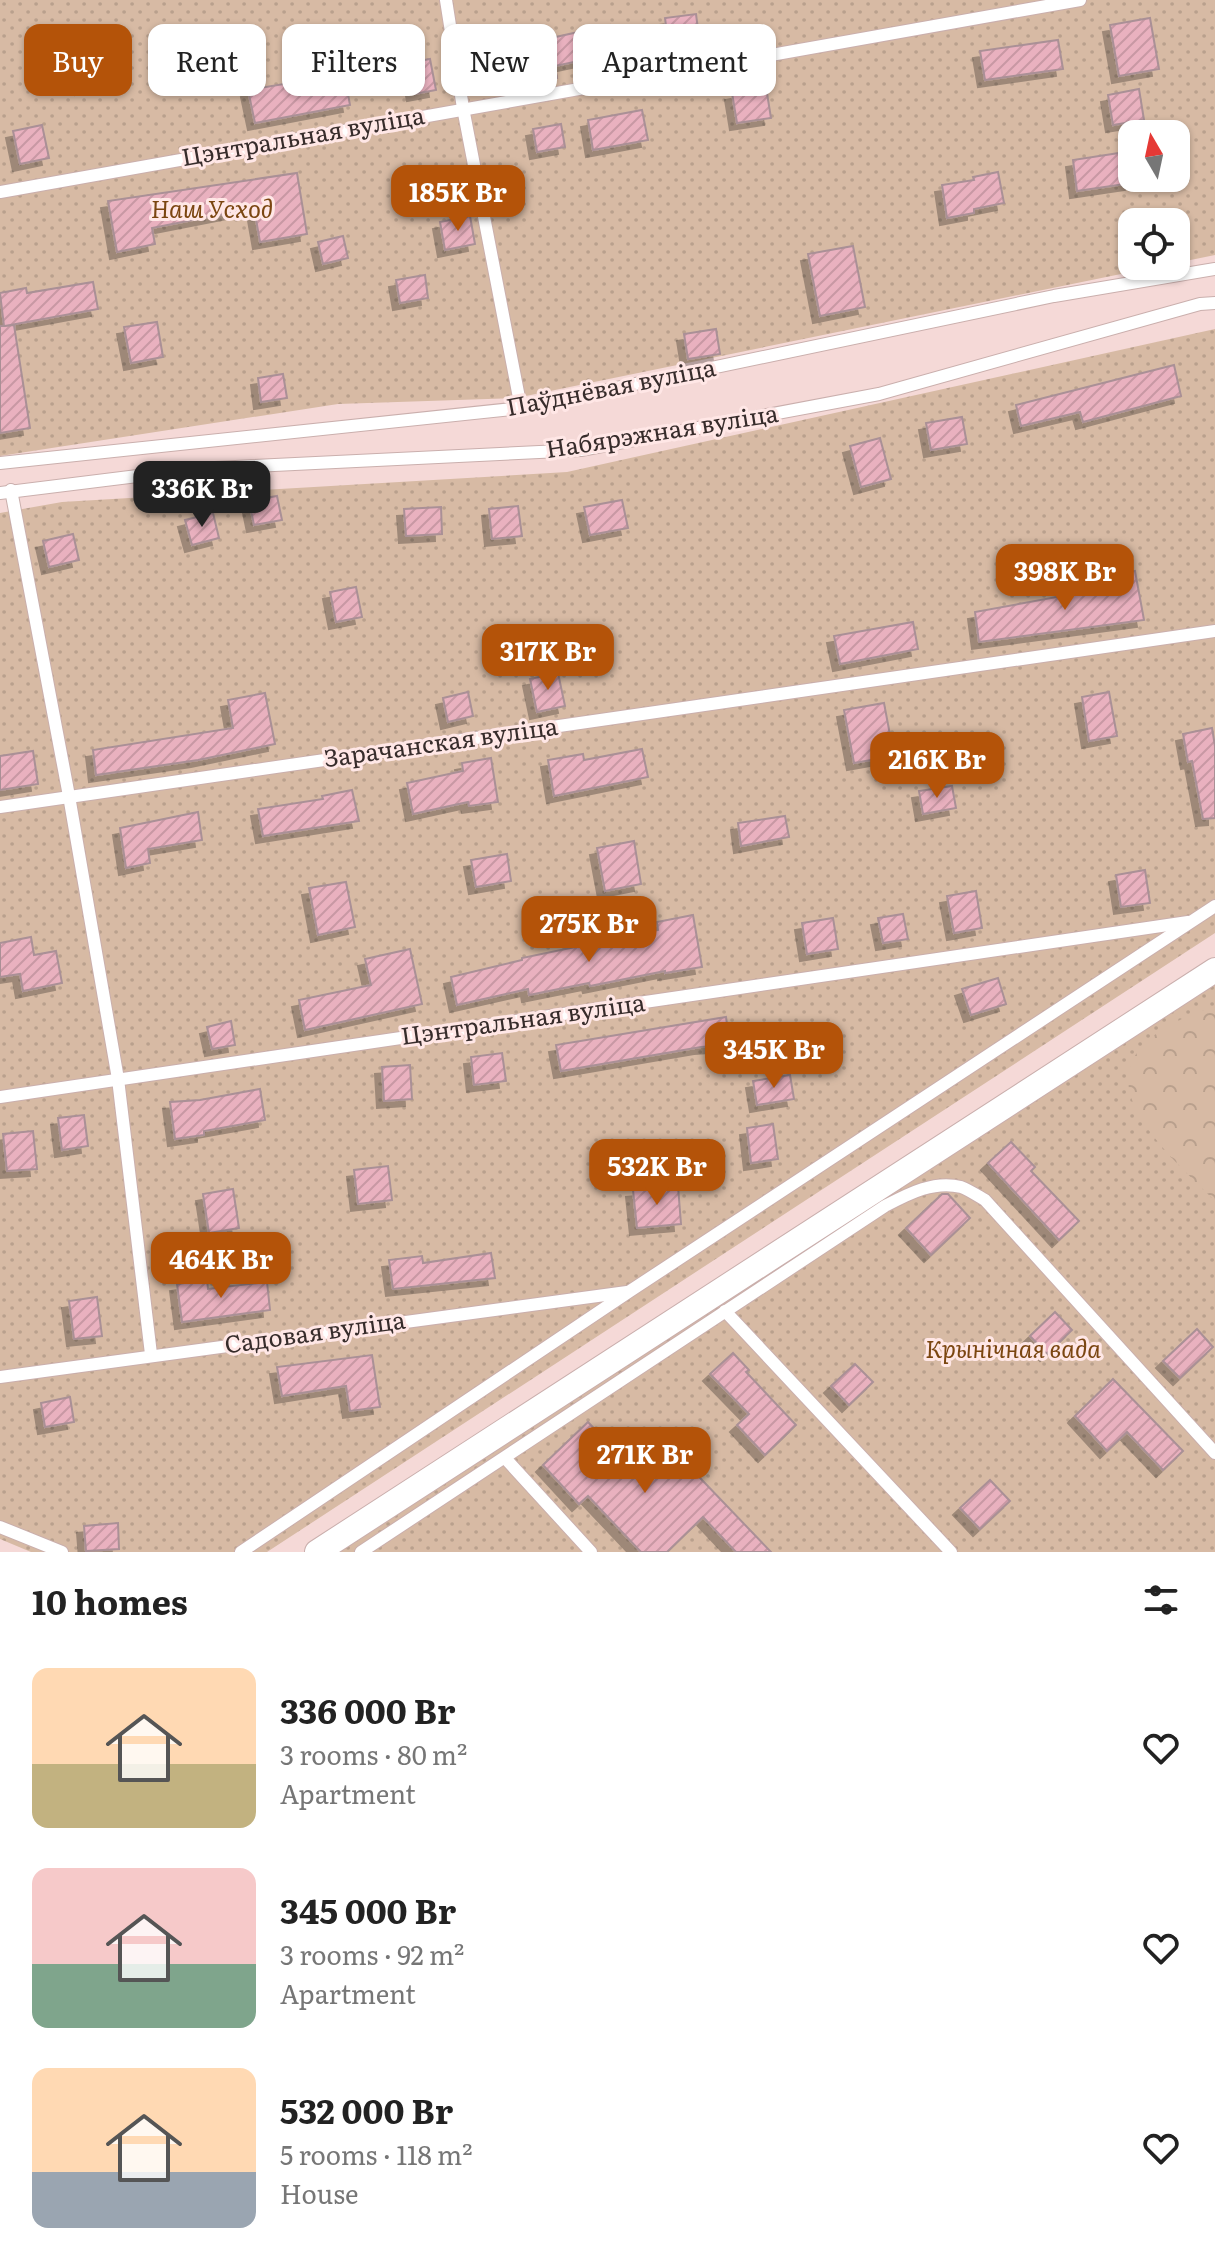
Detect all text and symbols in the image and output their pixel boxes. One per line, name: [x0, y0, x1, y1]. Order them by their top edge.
chip: Buy: [24, 24, 132, 96]
chip: Rent: [148, 24, 266, 96]
chip: Filters: [282, 24, 425, 96]
chip: New: [441, 24, 557, 96]
chip: Apartment: [573, 24, 776, 96]
street label: Цэнтральная вуліца: [178, 96, 427, 173]
north arrow: [1118, 120, 1190, 192]
map controls: [1118, 120, 1190, 280]
pin: 185K Br: [384, 165, 532, 233]
text: 185K Br: [409, 171, 507, 210]
park label: Наш Усход: [151, 190, 273, 225]
button: locate: [1118, 208, 1190, 280]
street label: Паўднёвая вуліца: [503, 348, 718, 423]
street label: Набярэжная вуліца: [543, 394, 781, 465]
pin: 336K Br: [128, 461, 276, 529]
text: 336K Br: [151, 467, 253, 506]
pin: 398K Br: [991, 544, 1139, 612]
text: 398K Br: [1014, 550, 1116, 589]
pin: 317K Br: [474, 624, 622, 692]
text: 317K Br: [500, 630, 596, 669]
street label: Зарачанская вуліца: [322, 707, 560, 774]
pin: 216K Br: [863, 732, 1011, 800]
text: 216K Br: [888, 738, 986, 777]
pin: 275K Br: [515, 896, 663, 964]
text: 275K Br: [539, 902, 639, 941]
street label: Цэнтральная вуліца: [398, 983, 647, 1052]
pin: 345K Br: [700, 1022, 848, 1090]
text: 345K Br: [723, 1028, 825, 1067]
pin: 532K Br: [583, 1139, 731, 1207]
text: 532K Br: [607, 1145, 707, 1184]
pin: 464K Br: [147, 1232, 295, 1300]
text: 464K Br: [169, 1238, 273, 1277]
street label: Садовая вуліца: [222, 1301, 407, 1361]
park label: Крынічная вада: [925, 1330, 1101, 1365]
pin: 271K Br: [571, 1427, 719, 1495]
text: 271K Br: [597, 1433, 693, 1472]
text: 10 homes: [32, 1575, 188, 1625]
icon: filters: [1139, 1578, 1183, 1622]
text: 336 000 Br: [280, 1684, 455, 1734]
icon: home: [96, 1700, 192, 1796]
icon: heart: [1139, 1726, 1183, 1770]
text: 3 rooms · 80 m²: [280, 1734, 467, 1773]
text: Apartment: [280, 1773, 416, 1812]
text: 345 000 Br: [280, 1884, 456, 1934]
icon: home: [96, 1900, 192, 1996]
icon: heart: [1139, 1926, 1183, 1970]
text: 3 rooms · 92 m²: [280, 1934, 464, 1973]
text: Apartment: [280, 1973, 416, 2012]
text: 532 000 Br: [280, 2084, 453, 2134]
icon: home: [96, 2100, 192, 2196]
icon: heart: [1139, 2126, 1183, 2170]
text: 5 rooms · 118 m²: [280, 2134, 473, 2173]
text: House: [280, 2173, 358, 2212]

